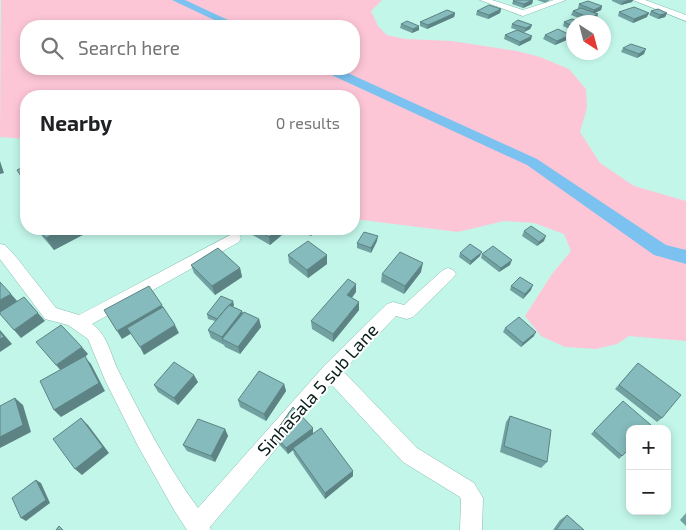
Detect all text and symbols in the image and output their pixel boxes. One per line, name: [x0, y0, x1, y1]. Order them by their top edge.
north arrow: [566, 15, 611, 60]
search box: [20, 20, 360, 75]
icon: search: [38, 34, 66, 62]
text: Search here: [78, 36, 180, 59]
text: Nearby: [40, 110, 112, 135]
text: 0 results: [276, 113, 340, 132]
street label: Sinhasala 5 sub Lane: [252, 319, 382, 460]
map controls: [626, 425, 671, 515]
button: +: [626, 425, 671, 470]
button: −: [626, 470, 671, 515]

